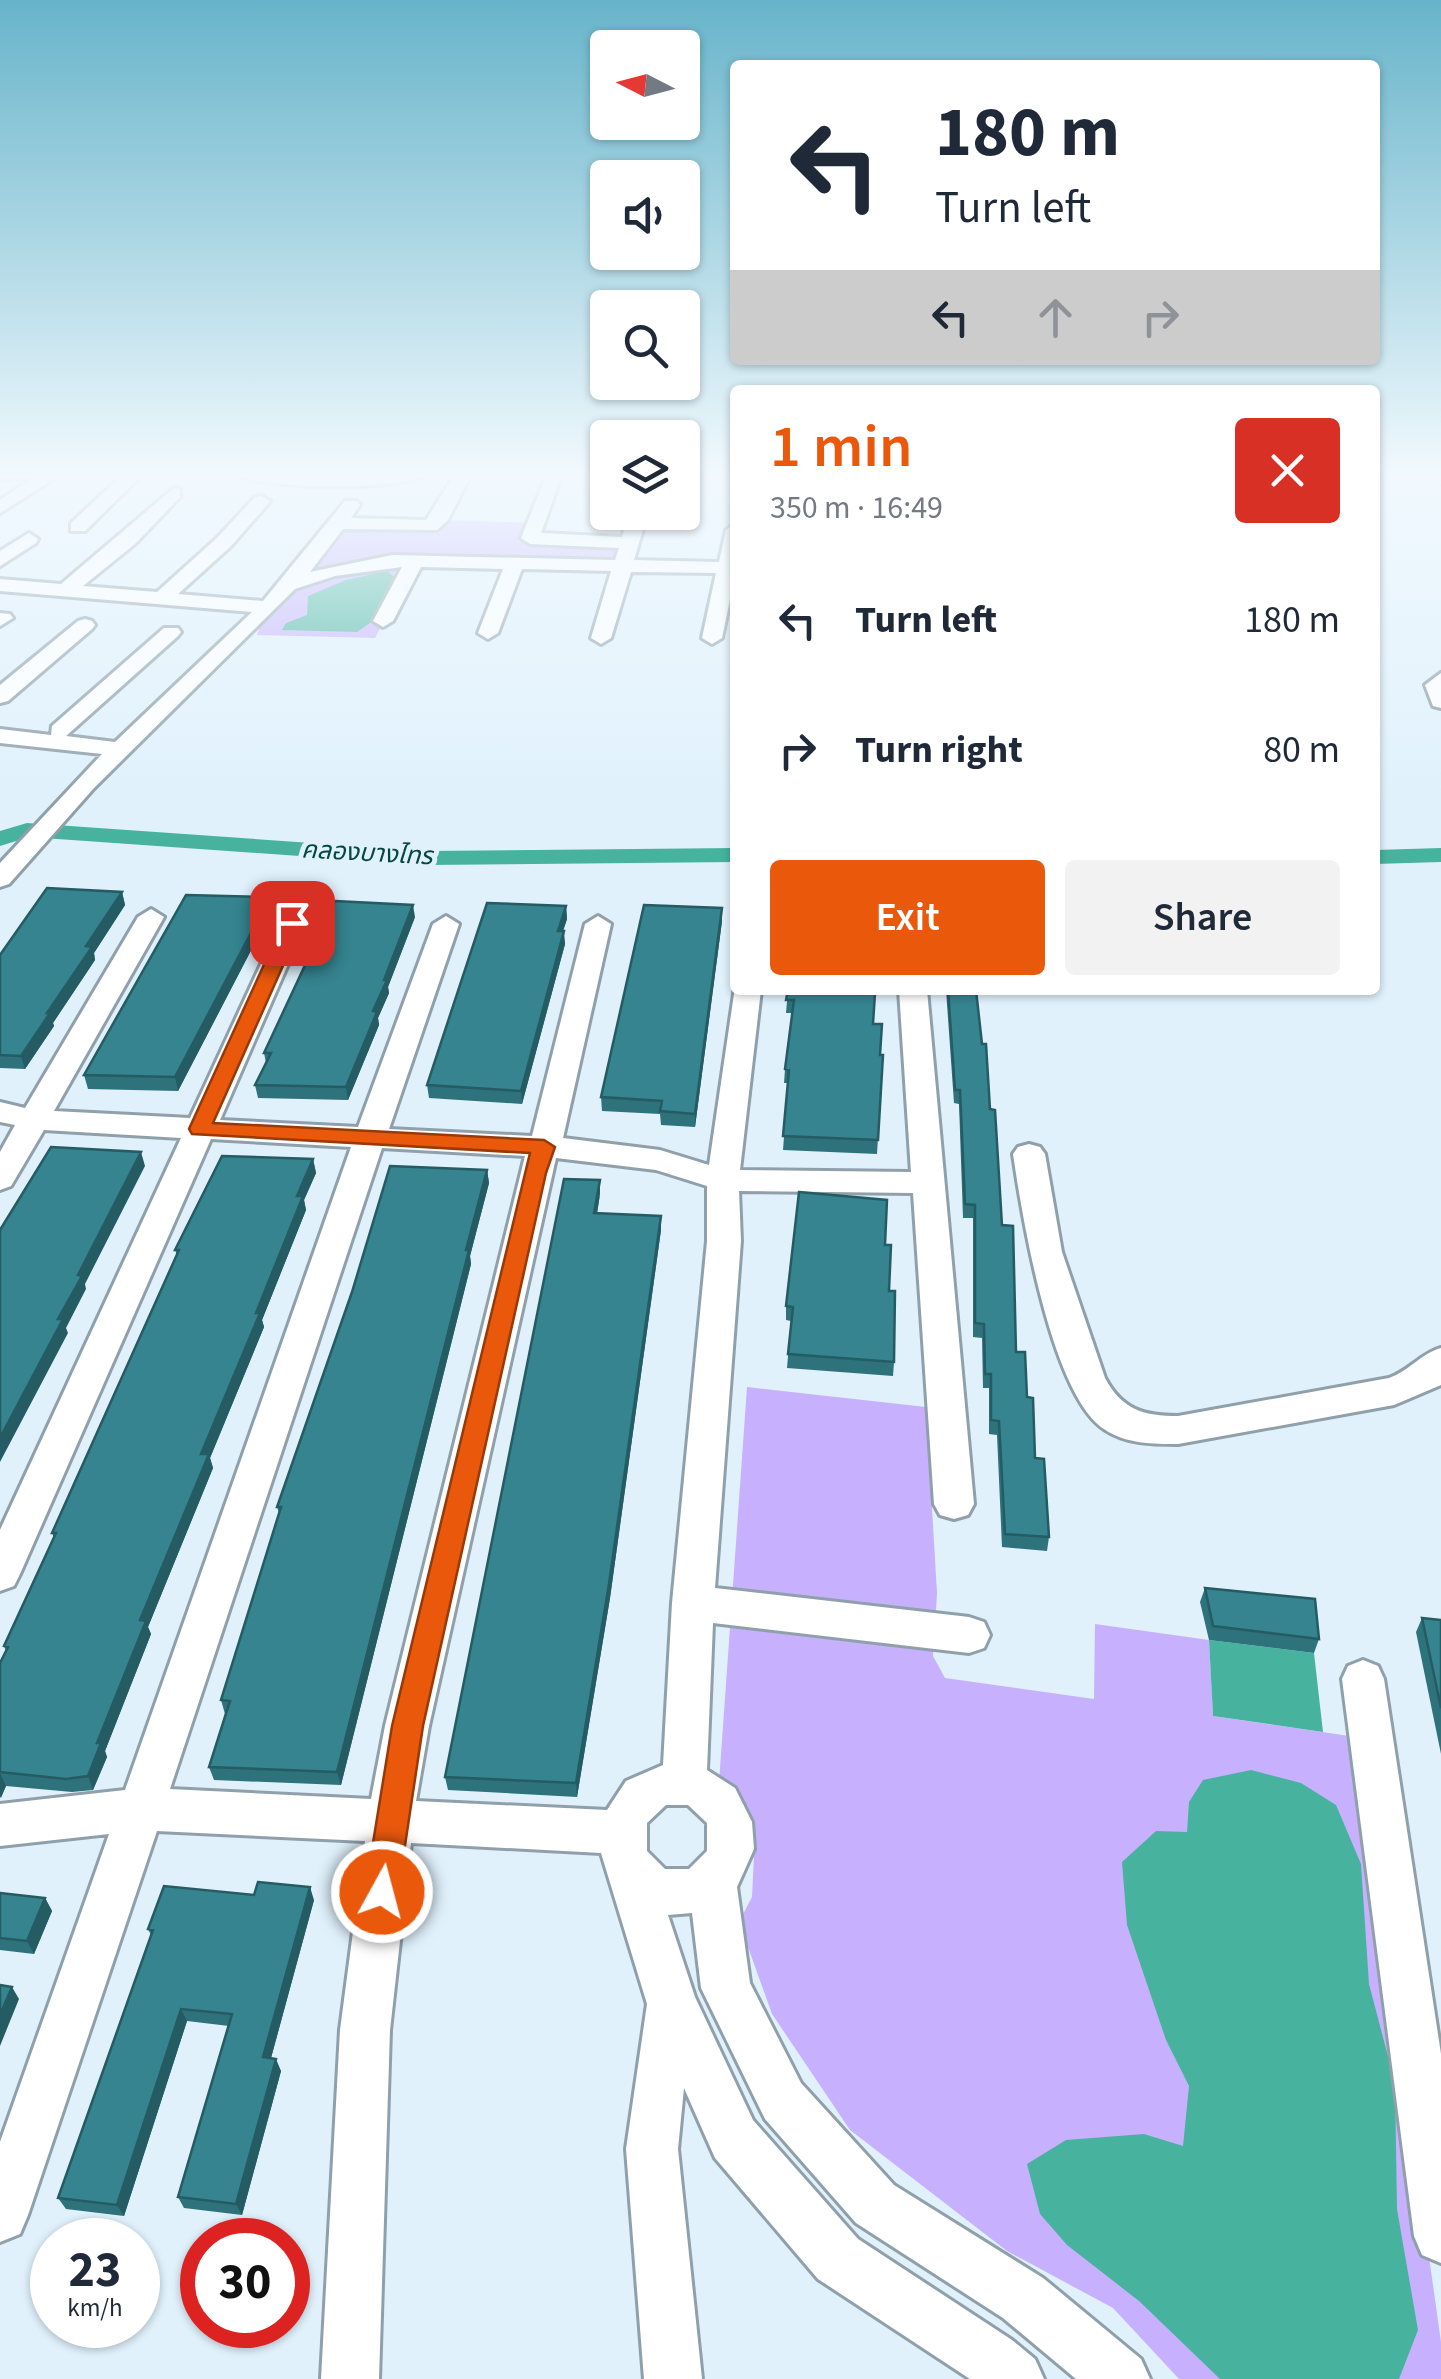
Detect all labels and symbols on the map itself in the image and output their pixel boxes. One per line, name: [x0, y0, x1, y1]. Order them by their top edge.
north arrow: [590, 30, 700, 140]
water label: คลองบางไทร: [301, 832, 435, 874]
pin: [250, 881, 335, 966]
position arrow: [330, 1840, 434, 1944]
speed limit sign: 30: [180, 2218, 310, 2348]

